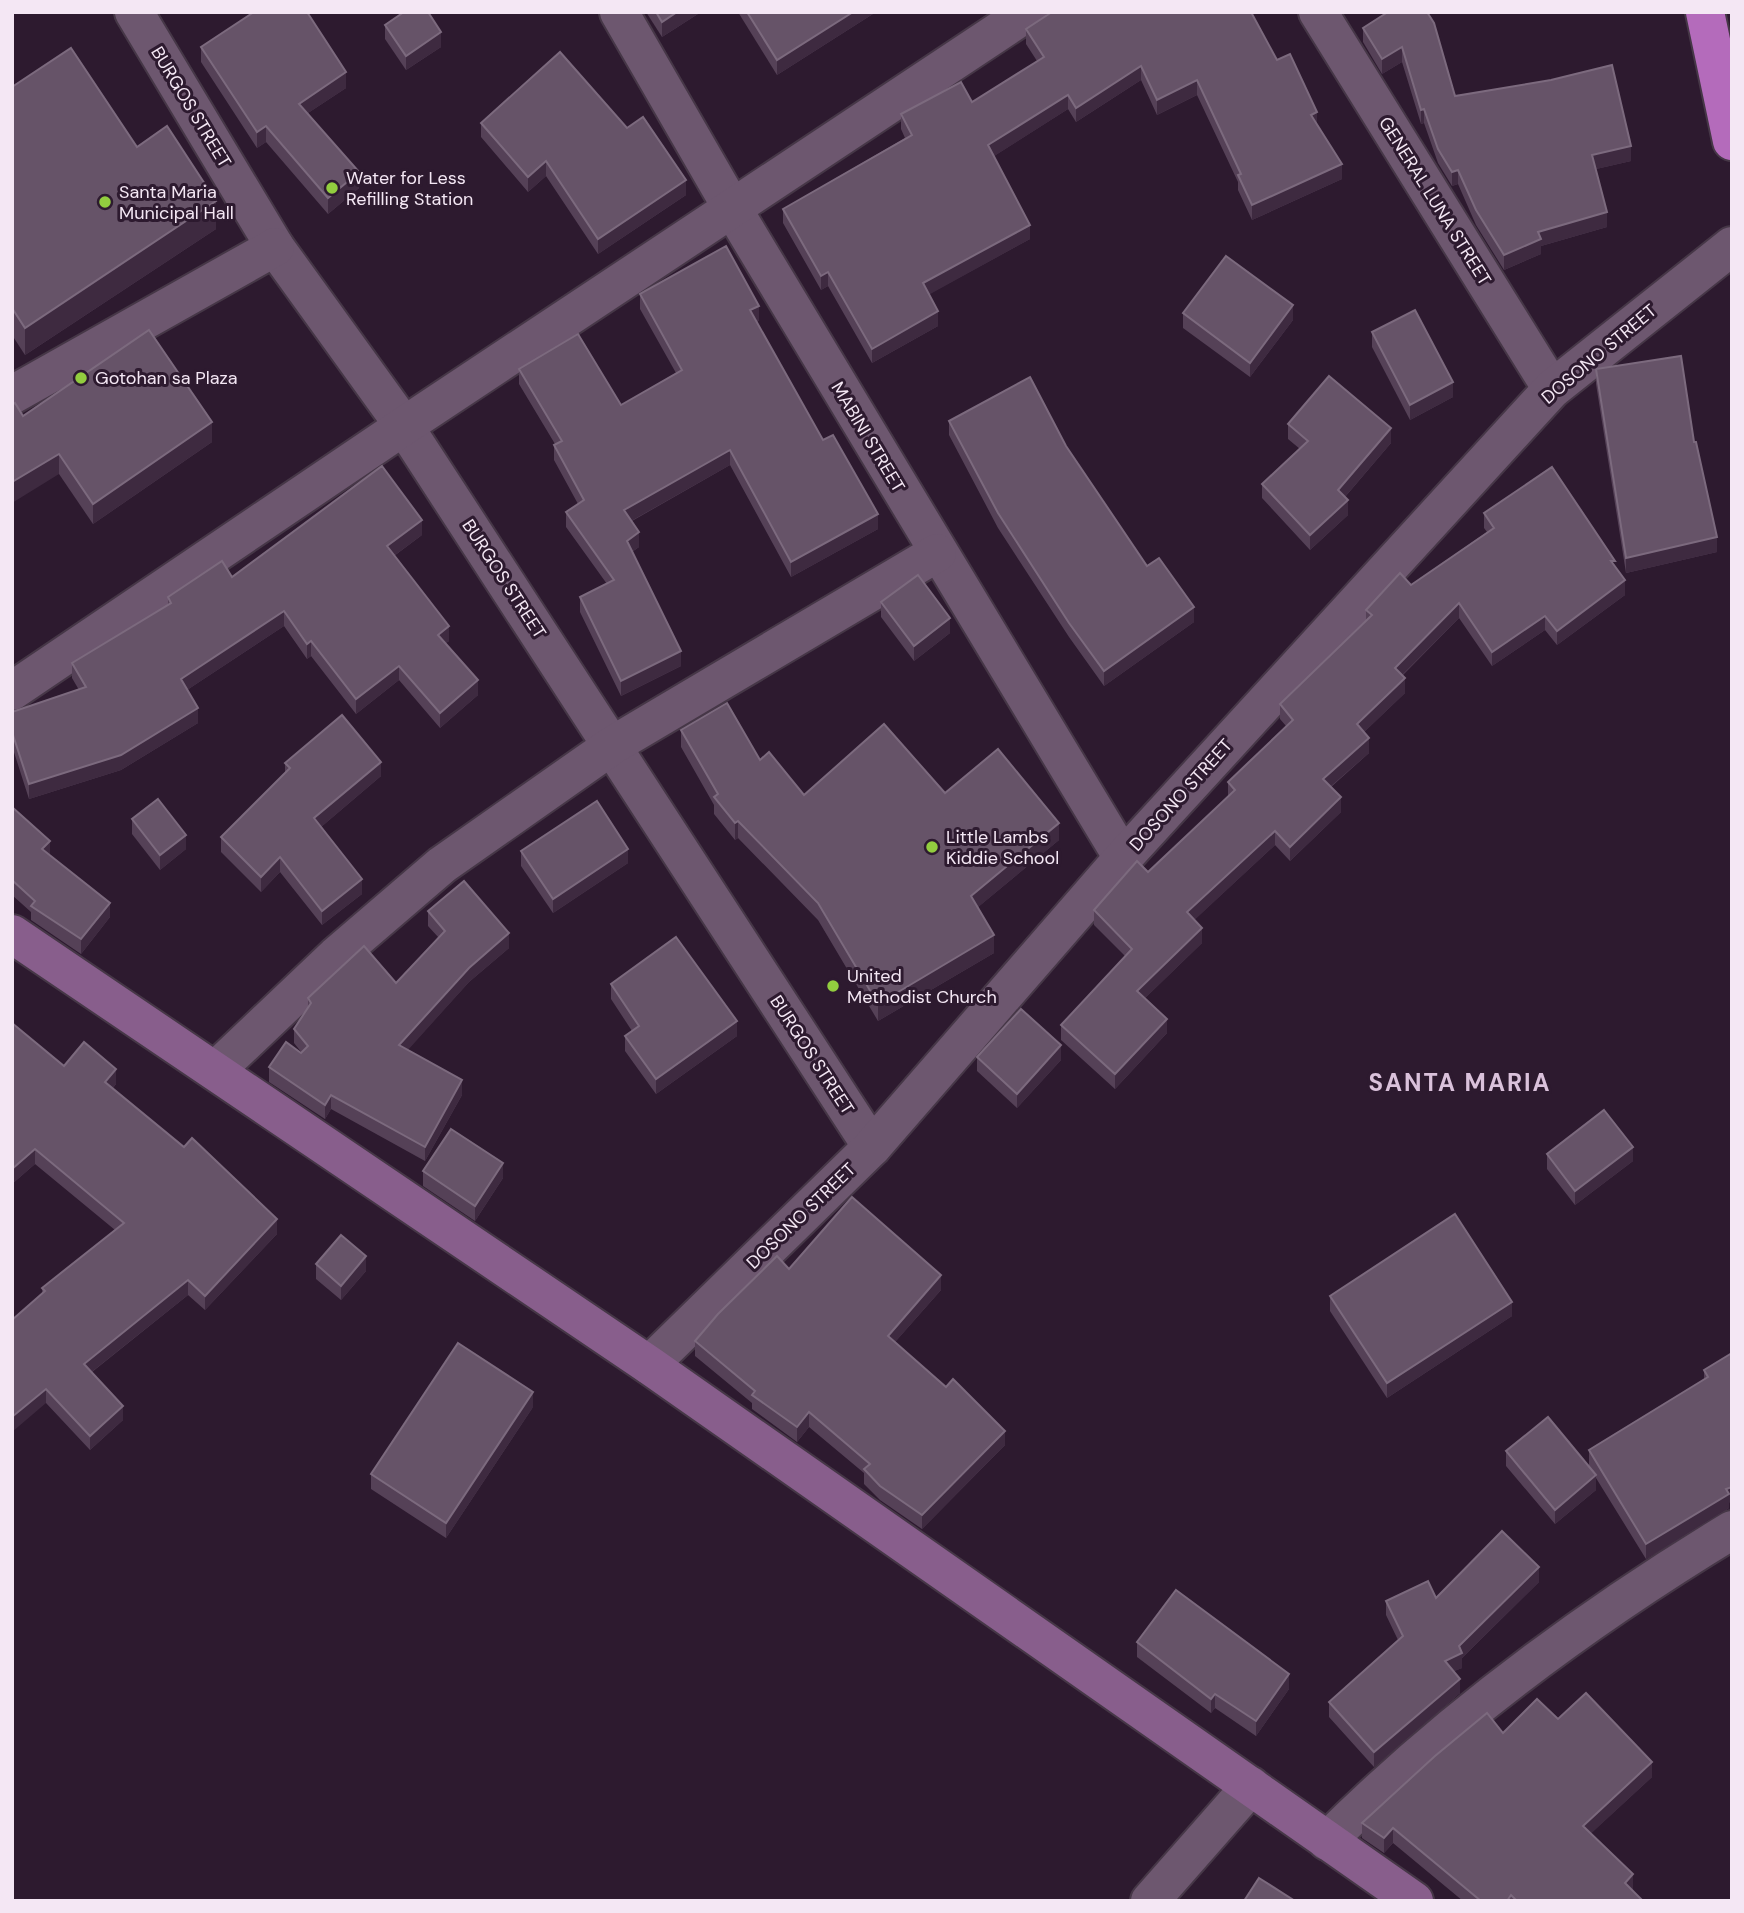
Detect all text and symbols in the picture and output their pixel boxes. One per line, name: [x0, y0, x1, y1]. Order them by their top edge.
street label: BURGOS STREET: [145, 42, 237, 172]
street label: GENERAL LUNA STREET: [1373, 112, 1497, 290]
place label: Water for Less Refilling Station: [346, 166, 473, 211]
place label: Santa Maria Municipal Hall: [119, 180, 234, 225]
marker: Water for Less Refilling Station: [324, 180, 340, 196]
marker: Santa Maria Municipal Hall: [97, 194, 113, 210]
street label: DOSONO STREET: [1536, 299, 1662, 409]
place label: Gotohan sa Plaza: [95, 366, 238, 390]
marker: Gotohan sa Plaza: [73, 370, 89, 386]
street label: MABINI STREET: [826, 377, 910, 497]
street label: BURGOS STREET: [456, 515, 552, 643]
street label: DOSONO STREET: [1124, 734, 1238, 856]
place label: Little Lambs Kiddie School: [946, 825, 1059, 870]
marker: Little Lambs Kiddie School: [924, 839, 940, 855]
place label: United Methodist Church: [847, 964, 997, 1009]
marker: United Methodist Church: [825, 978, 841, 994]
street label: BURGOS STREET: [764, 991, 860, 1119]
district label: SANTA MARIA: [1368, 1067, 1552, 1098]
street label: DOSONO STREET: [741, 1158, 861, 1274]

